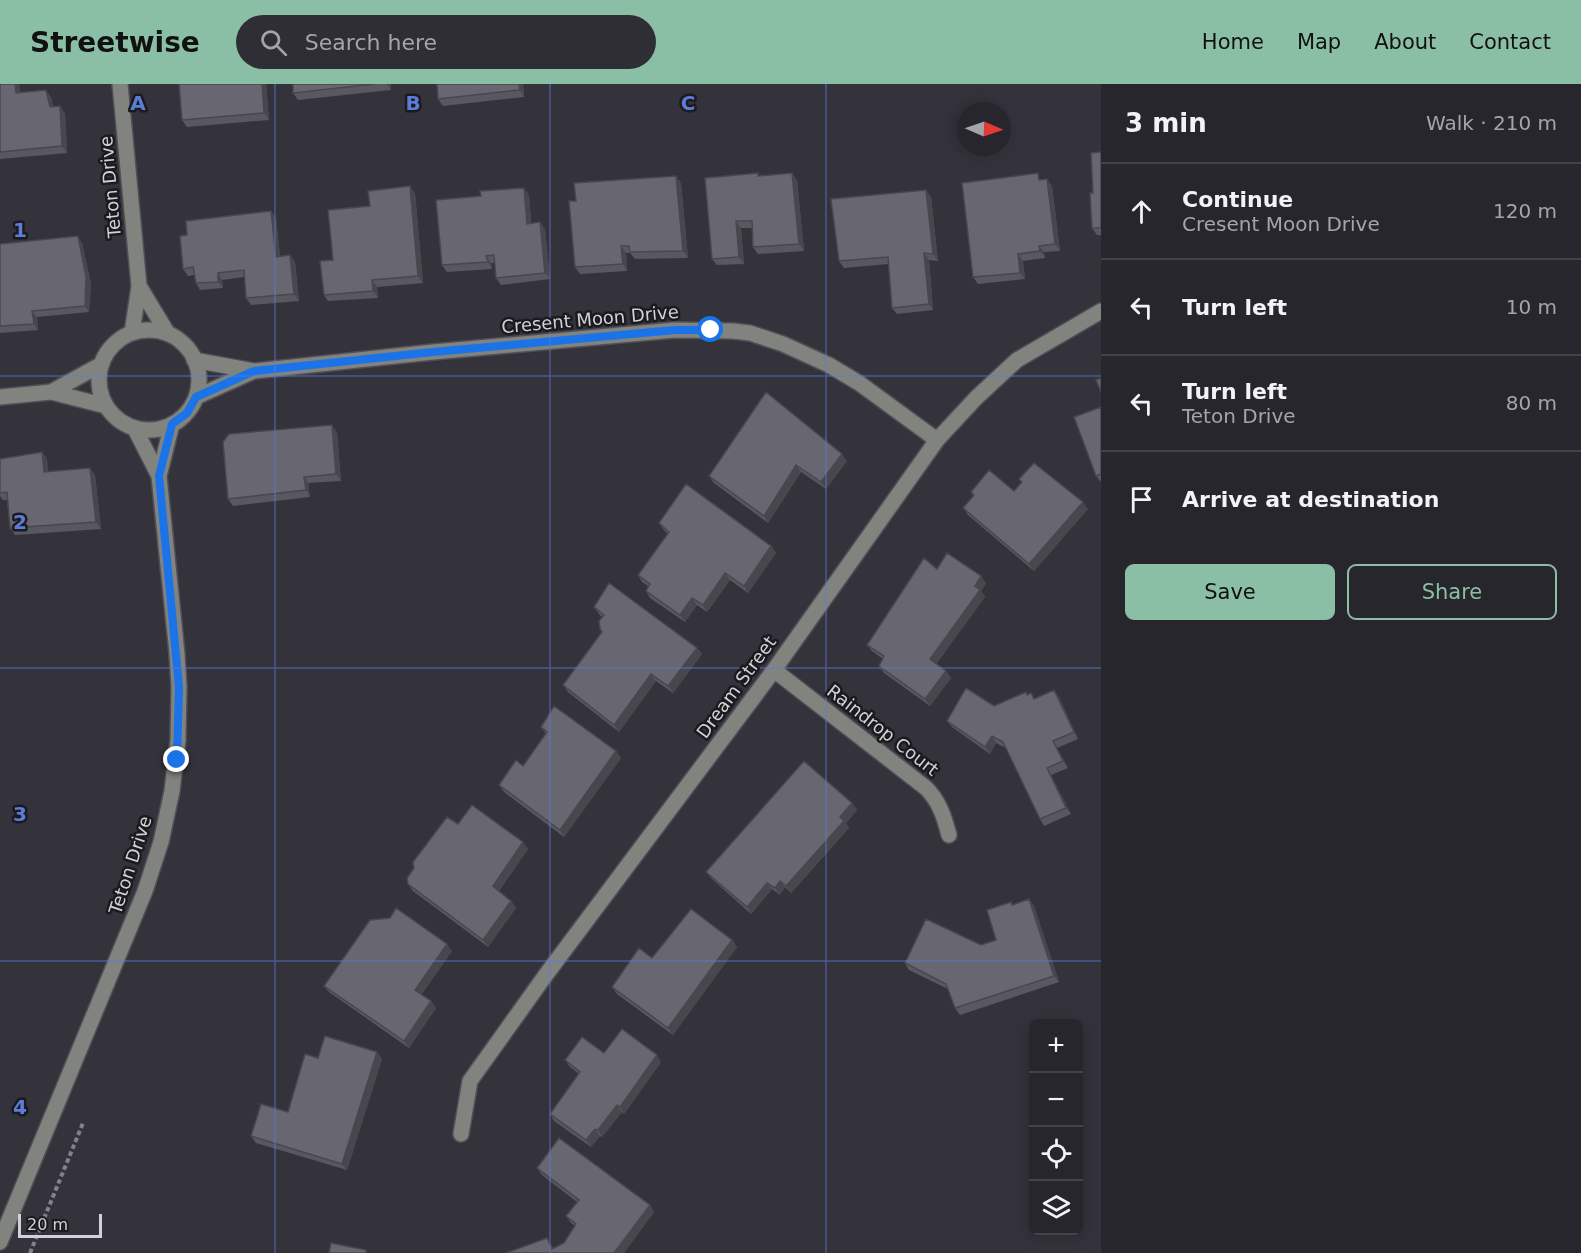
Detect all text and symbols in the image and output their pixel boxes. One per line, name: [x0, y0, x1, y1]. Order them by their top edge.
search box: [236, 15, 656, 69]
text: Streetwise: [30, 26, 200, 59]
icon: search: [257, 26, 290, 59]
text: Search here: [305, 30, 437, 55]
text: Home: [1202, 30, 1264, 54]
text: Map: [1297, 30, 1341, 54]
text: About: [1374, 30, 1436, 54]
text: Contact: [1469, 30, 1551, 54]
text: A: [130, 91, 146, 115]
text: B: [405, 91, 421, 115]
text: C: [681, 91, 695, 115]
north arrow: [957, 102, 1011, 156]
text: 3 min: [1125, 108, 1207, 138]
text: Walk · 210 m: [1426, 111, 1557, 135]
street label: Teton Drive: [95, 135, 125, 240]
text: Continue: [1182, 187, 1293, 212]
icon: ahead: [1125, 195, 1158, 228]
text: 120 m: [1493, 199, 1557, 223]
text: Cresent Moon Drive: [1182, 212, 1380, 236]
text: 1: [13, 218, 27, 242]
icon: left: [1125, 291, 1158, 324]
text: Turn left: [1182, 295, 1287, 320]
text: 10 m: [1506, 295, 1557, 319]
street label: Cresent Moon Drive: [500, 301, 680, 337]
route start: [697, 316, 723, 342]
text: Turn left: [1182, 379, 1287, 404]
icon: left: [1125, 387, 1158, 420]
text: 80 m: [1506, 391, 1557, 415]
text: Teton Drive: [1182, 404, 1296, 428]
icon: arrive: [1125, 483, 1158, 516]
text: Arrive at destination: [1182, 487, 1439, 512]
text: 2: [13, 510, 27, 534]
button: Save: [1125, 564, 1335, 620]
button: Share: [1347, 564, 1557, 620]
street label: Dream Street: [692, 632, 780, 742]
street label: Raindrop Court: [823, 680, 943, 780]
route end: [163, 746, 189, 772]
text: 3: [13, 802, 27, 826]
street label: Teton Drive: [104, 813, 156, 918]
map controls: [1029, 1019, 1083, 1235]
button: +: [1029, 1019, 1083, 1073]
button: −: [1029, 1073, 1083, 1127]
text: 4: [13, 1095, 27, 1119]
button: locate: [1029, 1127, 1083, 1181]
button: layers: [1029, 1181, 1083, 1235]
scale bar: [18, 1211, 102, 1238]
text: 20 m: [27, 1215, 68, 1234]

